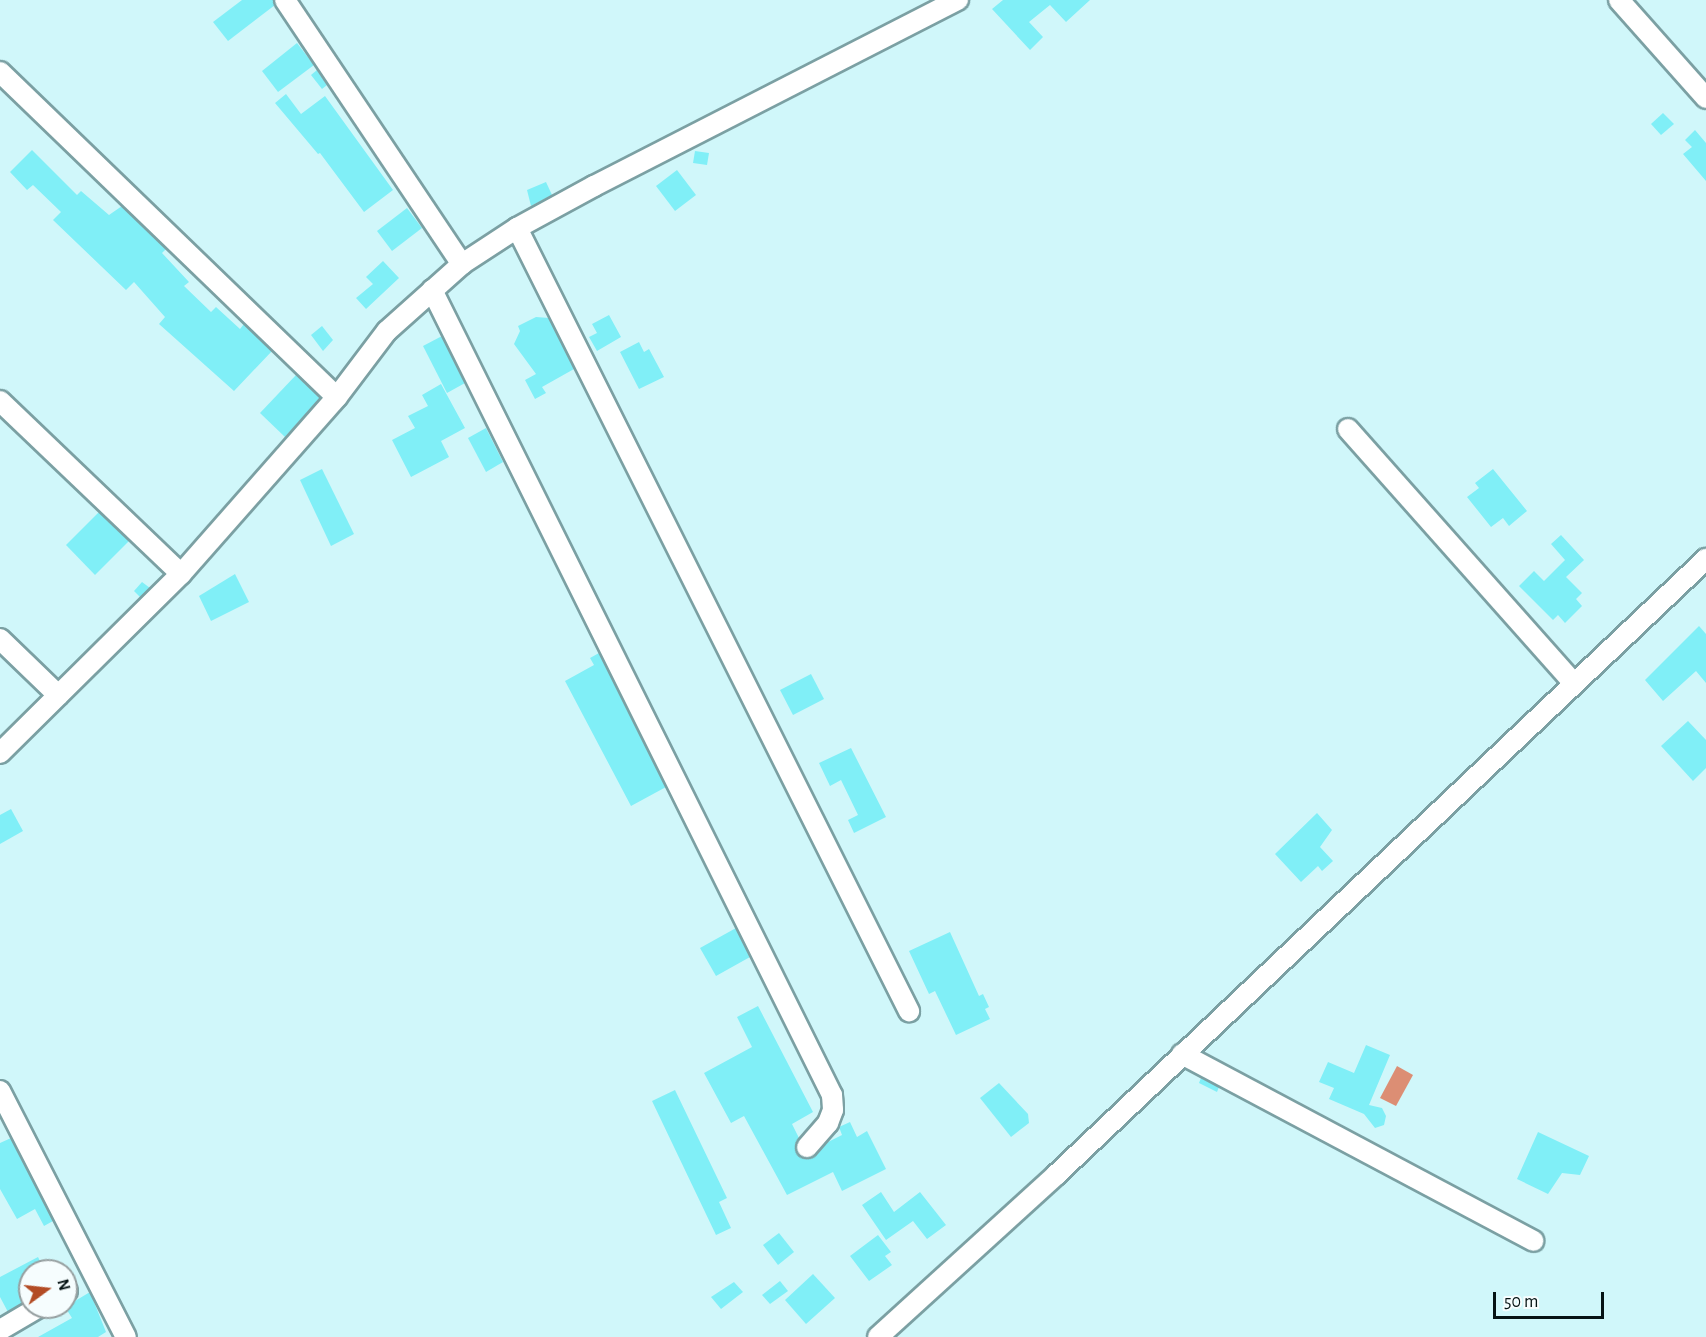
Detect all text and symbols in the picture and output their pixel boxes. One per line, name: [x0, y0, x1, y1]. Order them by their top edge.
north arrow: [18, 1259, 78, 1319]
text: N: [54, 1277, 73, 1292]
scale bar: [1496, 1280, 1607, 1318]
text: 50 m: [1504, 1293, 1538, 1311]

